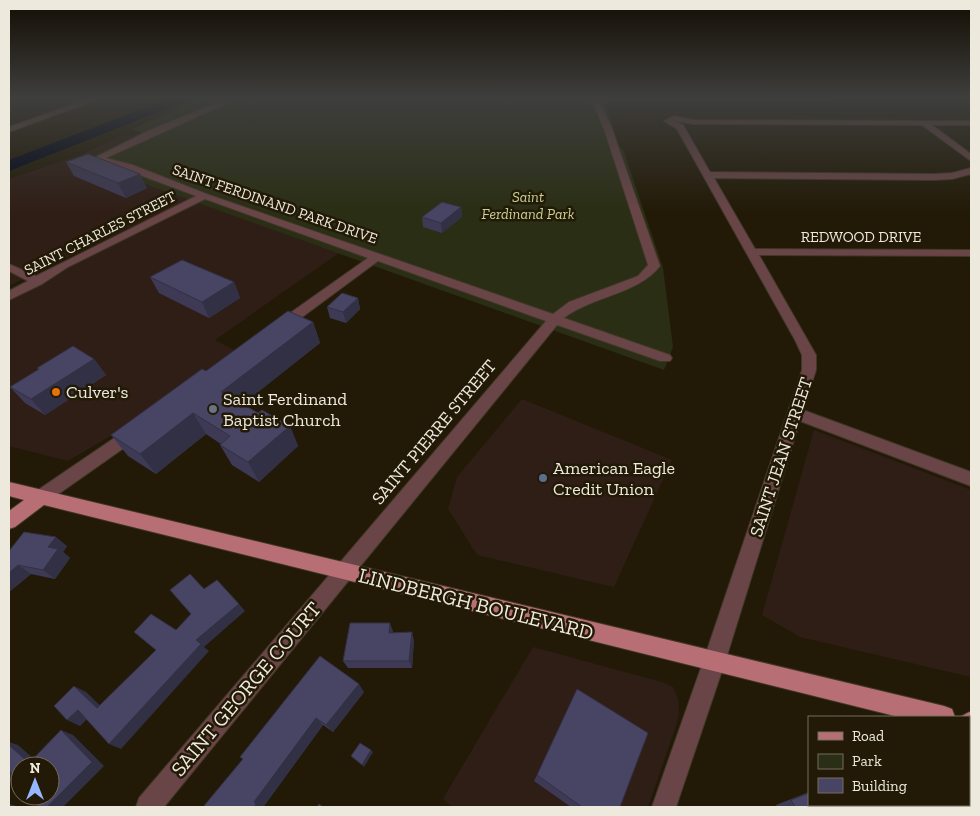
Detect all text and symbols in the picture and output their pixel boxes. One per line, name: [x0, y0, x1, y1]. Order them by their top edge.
street label: SAINT FERDINAND PARK DRIVE: [170, 160, 380, 248]
street label: SAINT CHARLES STREET: [21, 187, 179, 279]
park label: Saint Ferdinand Park: [482, 188, 575, 223]
street label: REDWOOD DRIVE: [801, 228, 922, 246]
street label: SAINT PIERRE STREET: [367, 355, 501, 509]
street label: SAINT JEAN STREET: [745, 374, 817, 540]
place label: Culver's: [66, 381, 129, 403]
marker: Culver's: [50, 386, 62, 398]
place label: Saint Ferdinand Baptist Church: [223, 388, 347, 431]
marker: Saint Ferdinand Baptist Church: [207, 403, 219, 415]
place label: American Eagle Credit Union: [553, 457, 675, 500]
marker: American Eagle Credit Union: [537, 472, 549, 484]
street label: LINDBERGH BOULEVARD: [356, 562, 596, 645]
street label: SAINT GEORGE COURT: [165, 596, 326, 781]
legend: [808, 716, 970, 806]
text: Road: [852, 727, 885, 745]
text: Park: [852, 752, 882, 770]
north arrow: [10, 756, 60, 806]
text: N: [30, 760, 41, 777]
text: Building: [852, 777, 907, 795]

